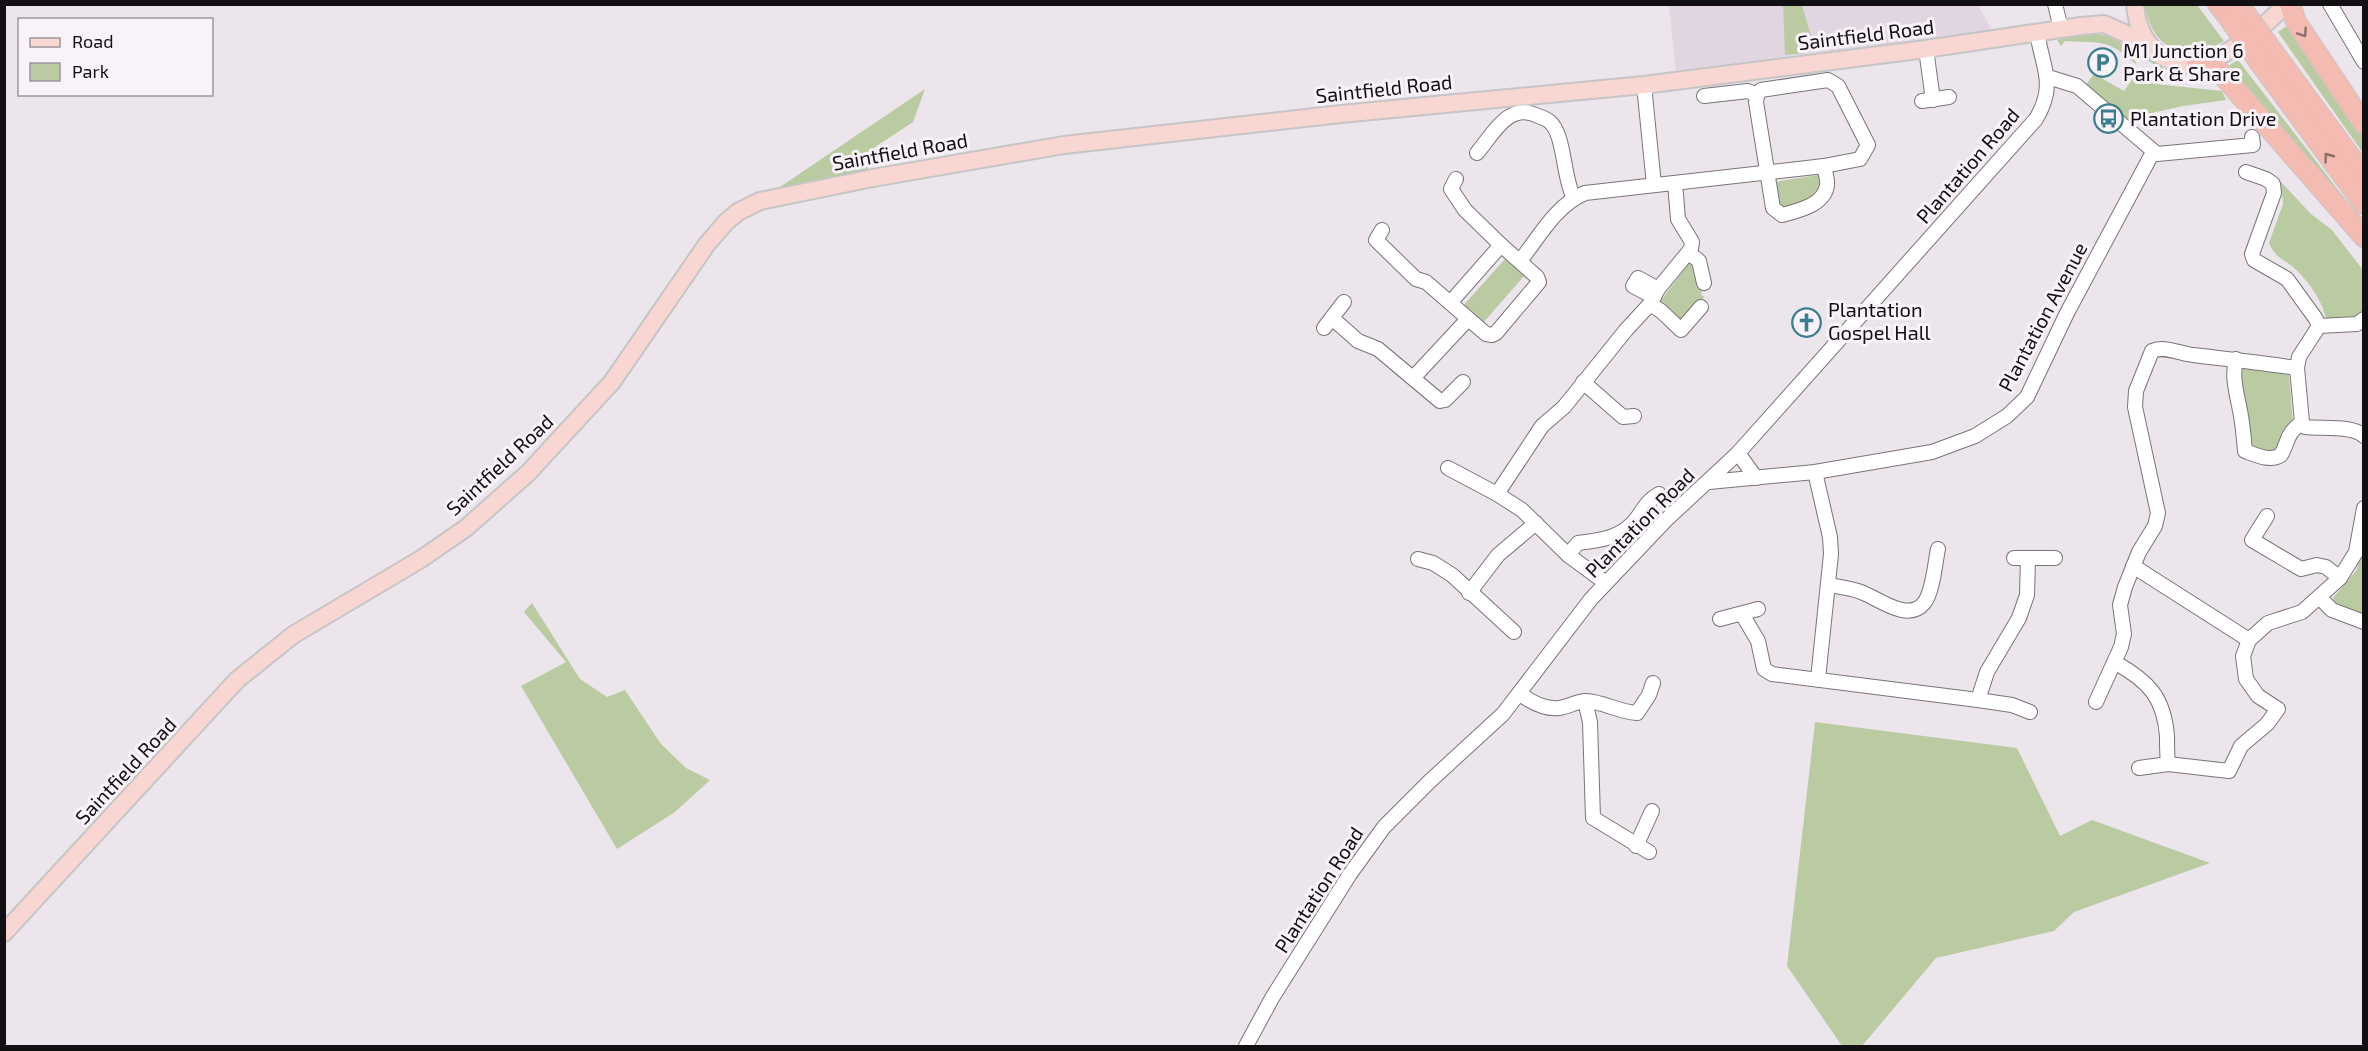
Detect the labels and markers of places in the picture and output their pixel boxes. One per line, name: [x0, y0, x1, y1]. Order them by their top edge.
place label: M1 Junction 6 Park & Share: [2123, 38, 2244, 85]
parking icon: M1 Junction 6 Park & Share: [2086, 46, 2118, 78]
bus stop icon: Plantation Drive: [2093, 103, 2125, 135]
place label: Plantation Drive: [2130, 106, 2276, 130]
place label: Plantation Gospel Hall: [1828, 297, 1931, 344]
church icon: Plantation Gospel Hall: [1791, 306, 1823, 338]

